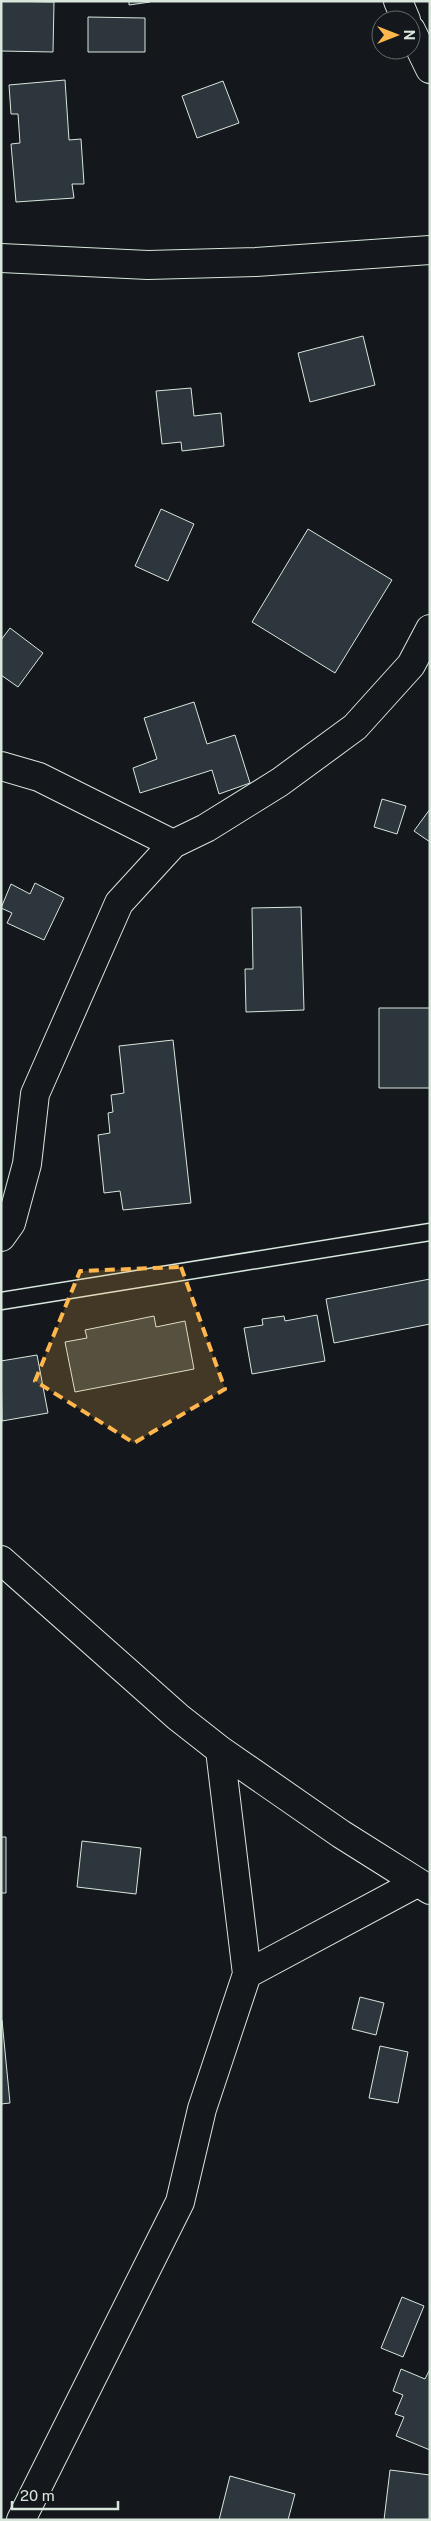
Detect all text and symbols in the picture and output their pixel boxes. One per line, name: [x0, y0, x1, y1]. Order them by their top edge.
north arrow: [371, 10, 421, 60]
text: N: [401, 30, 417, 40]
scale bar: [12, 2478, 119, 2510]
text: 20 m: [20, 2487, 55, 2504]

